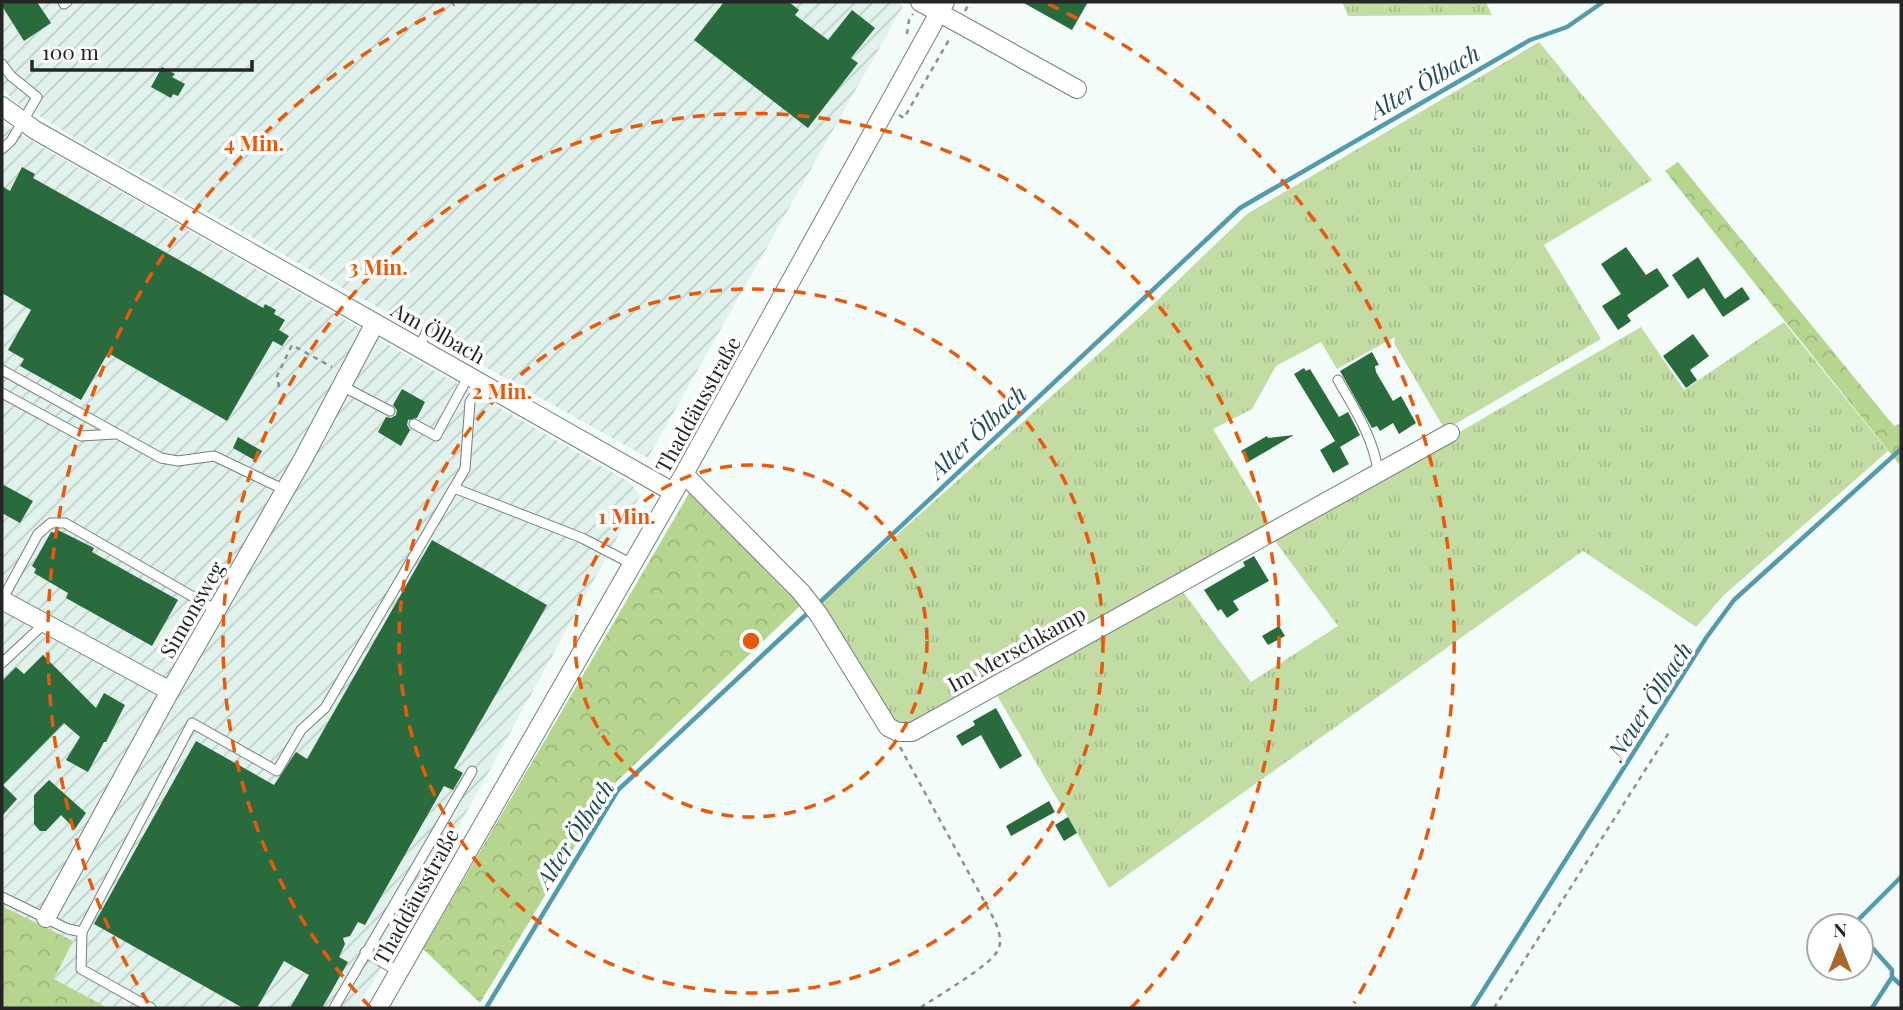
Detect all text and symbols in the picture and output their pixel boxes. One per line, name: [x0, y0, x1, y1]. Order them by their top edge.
scale bar: [32, 28, 252, 72]
text: 100 m: [42, 37, 99, 65]
water label: Alter Ölbach: [1361, 37, 1485, 126]
text: 4 Min.: [224, 128, 284, 156]
text: 3 Min.: [348, 252, 408, 280]
street label: Am Ölbach: [386, 294, 492, 370]
street label: Thaddäusstraße: [648, 331, 746, 477]
text: 2 Min.: [472, 376, 532, 404]
water label: Alter Ölbach: [920, 378, 1033, 486]
text: 1 Min.: [598, 501, 656, 529]
street label: Simonsweg: [152, 556, 230, 662]
street label: Im Merschkamp: [942, 599, 1090, 697]
centre of rings: [739, 629, 763, 653]
water label: Neuer Ölbach: [1598, 635, 1698, 766]
water label: Alter Ölbach: [526, 773, 621, 895]
street label: Thaddäusstraße: [366, 823, 464, 969]
north arrow: [1805, 912, 1875, 982]
text: N: [1833, 916, 1847, 942]

